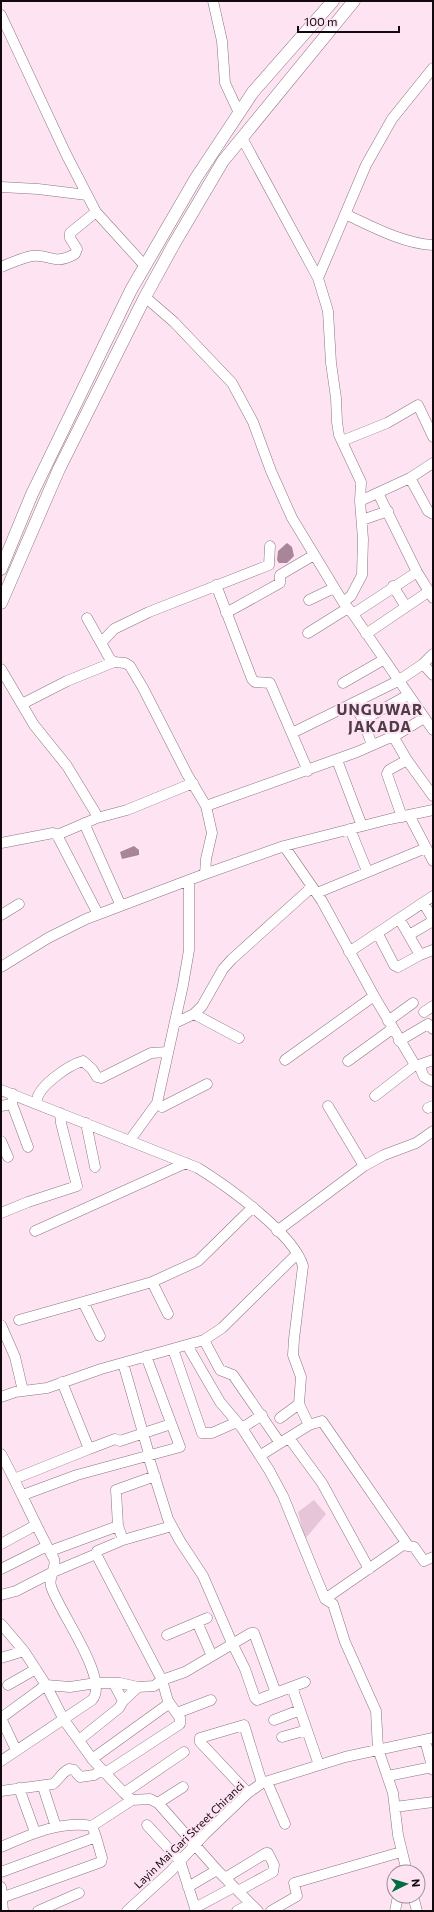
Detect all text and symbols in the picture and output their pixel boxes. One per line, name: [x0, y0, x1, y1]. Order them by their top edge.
scale bar: [298, 8, 399, 34]
text: 100 m: [304, 14, 338, 28]
district label: UNGUWAR JAKADA: [337, 700, 423, 735]
street label: Layin Mai Gari Street Chiranci: [131, 1779, 246, 1891]
north arrow: [386, 1864, 426, 1904]
text: N: [410, 1878, 423, 1888]

